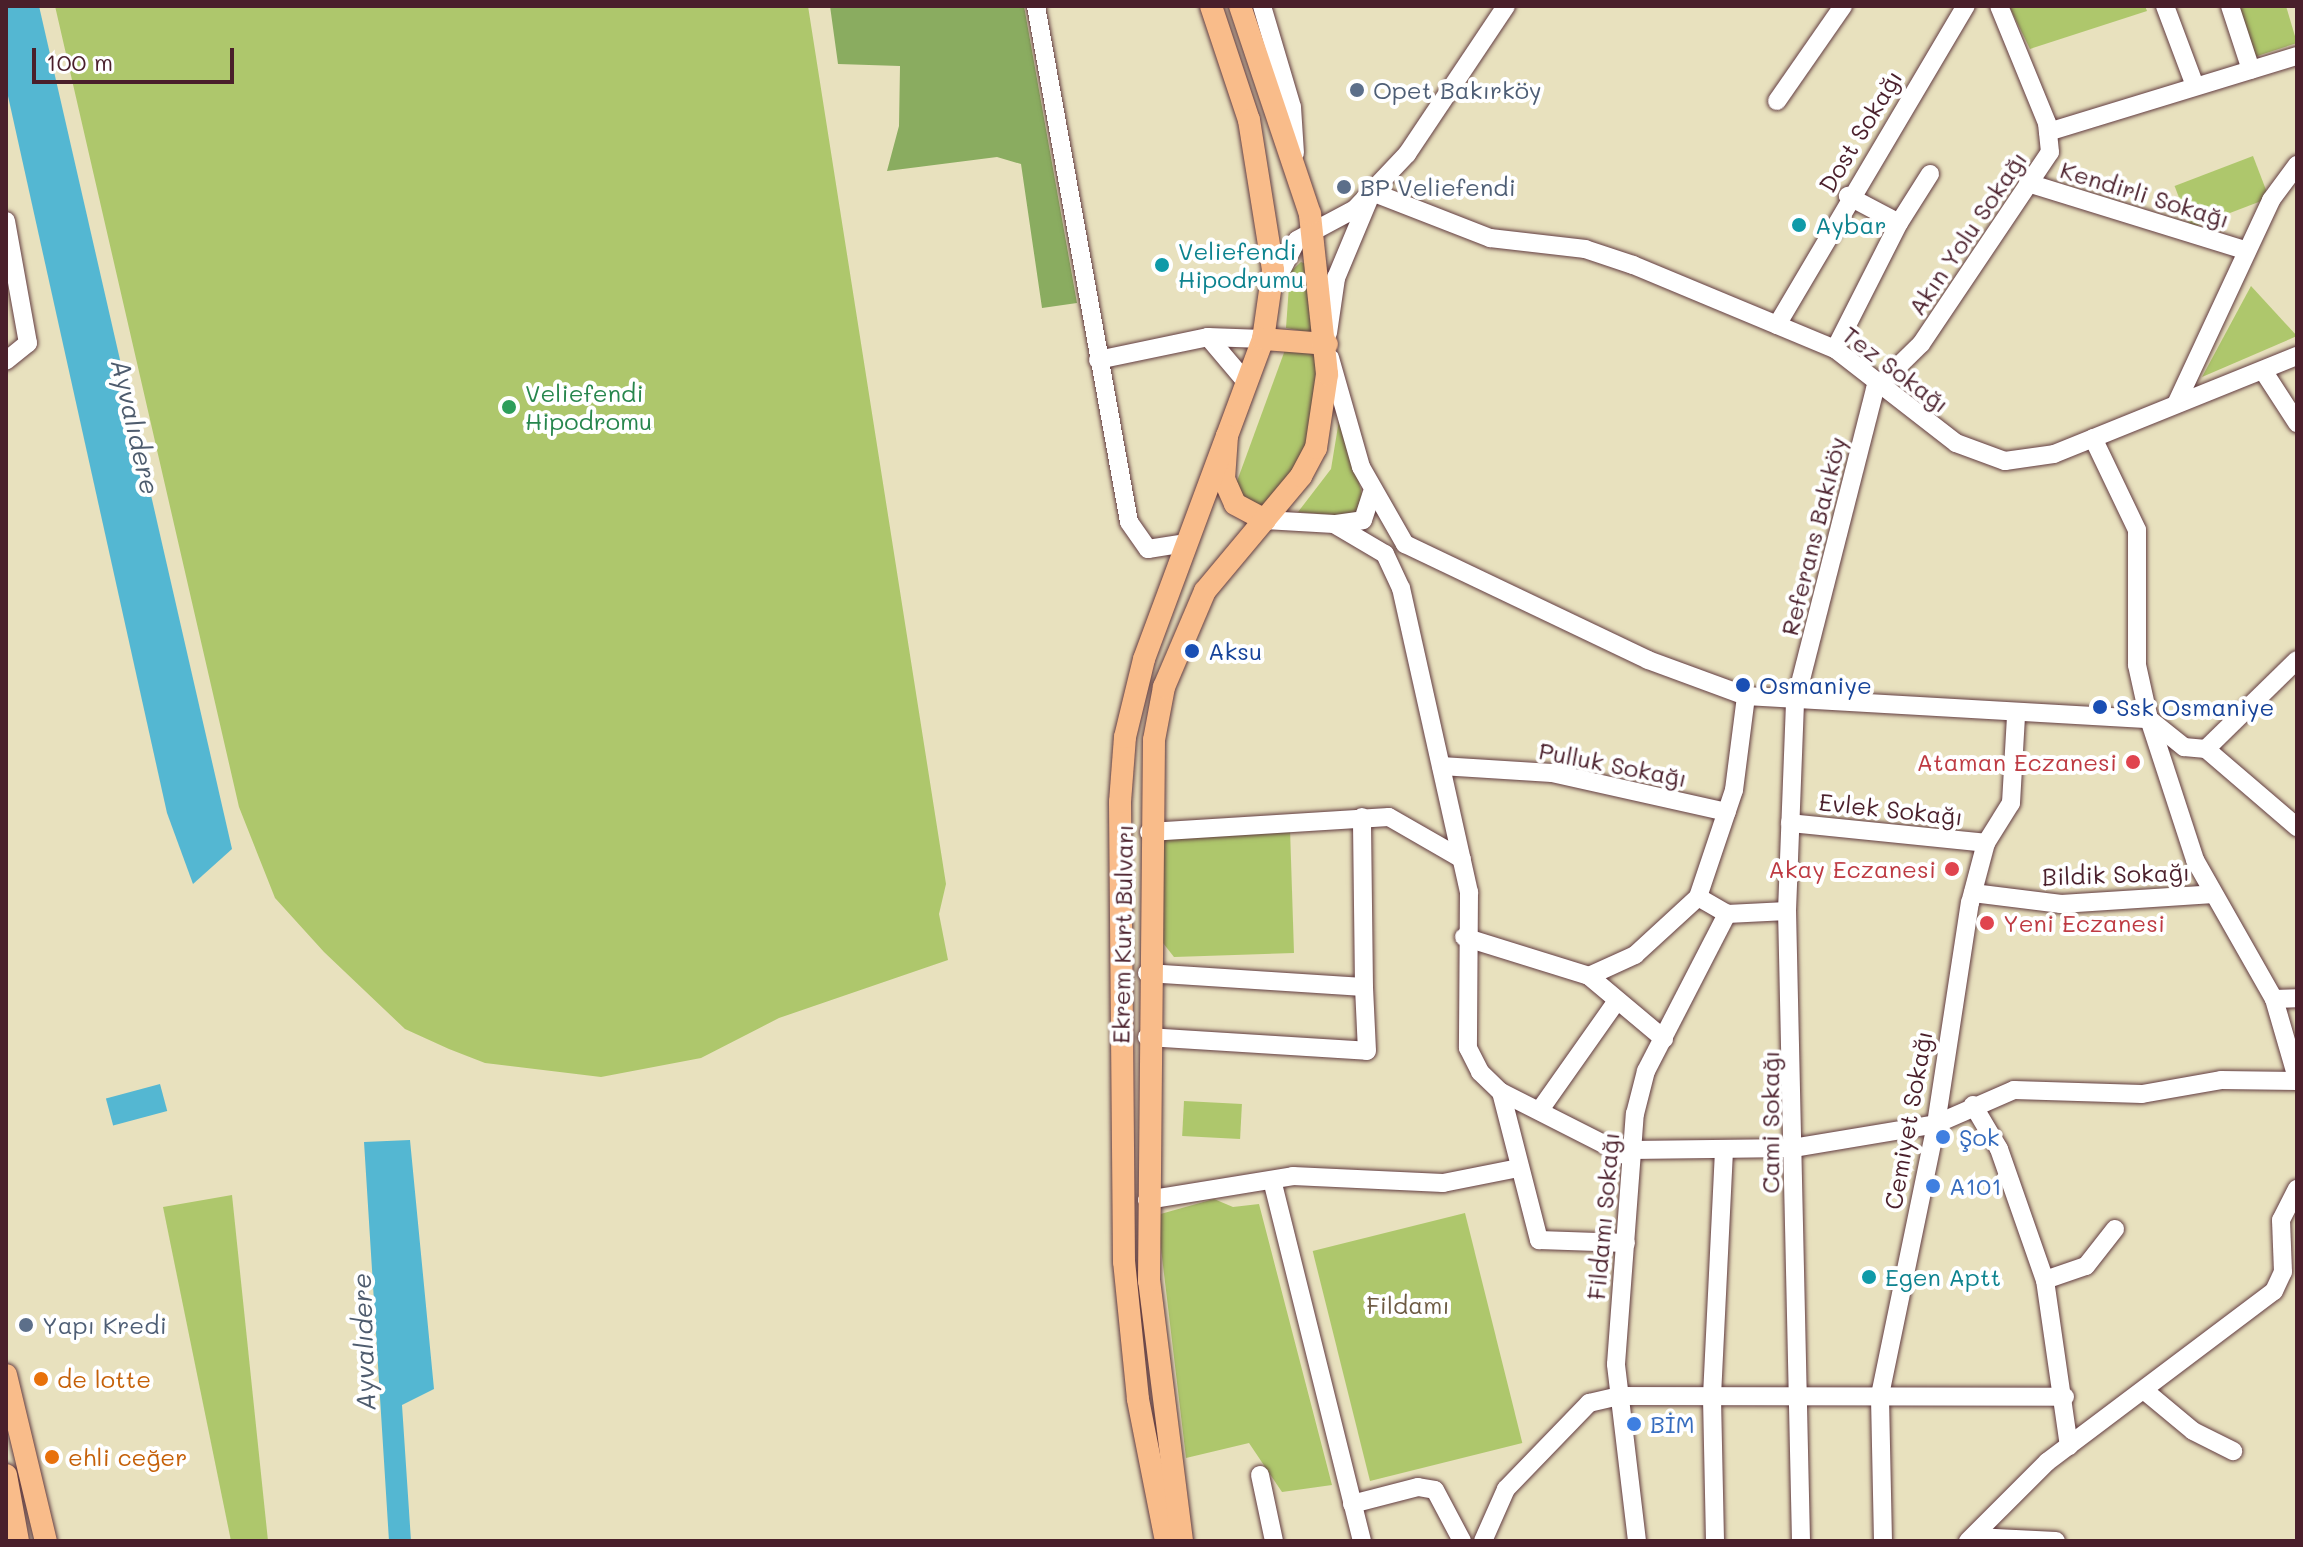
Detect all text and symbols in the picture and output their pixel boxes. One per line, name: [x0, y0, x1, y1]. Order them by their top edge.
scale bar: [36, 32, 238, 82]
text: 100 m: [46, 46, 113, 77]
street label: Dost Sokağı: [1812, 65, 1908, 197]
place label: Opet Bakırköy: [1373, 76, 1542, 104]
marker: Opet Bakırköy: [1348, 81, 1366, 99]
street label: Akın Yolu Sokağı: [1902, 146, 2032, 320]
street label: Kendirli Sokağı: [2057, 155, 2233, 233]
place label: BP Veliefendi: [1360, 173, 1516, 201]
marker: BP Veliefendi: [1335, 178, 1353, 196]
place label: Aybar: [1815, 211, 1886, 239]
marker: Aybar: [1790, 216, 1808, 234]
place label: Veliefendi Hipodrumu: [1178, 237, 1304, 293]
marker: Veliefendi Hipodrumu: [1153, 256, 1171, 274]
street label: Tez Sokağı: [1837, 320, 1955, 418]
water label: Ayvalıdere: [104, 356, 166, 498]
place label: Veliefendi Hipodromu: [525, 379, 652, 435]
marker: Veliefendi Hipodromu: [500, 398, 518, 416]
street label: Referans Bakıköy: [1774, 434, 1852, 638]
place label: Aksu: [1208, 637, 1262, 665]
marker: Aksu: [1183, 642, 1201, 660]
place label: Osmaniye: [1759, 671, 1872, 699]
marker: Osmaniye: [1734, 676, 1752, 694]
place label: Ssk Osmaniye: [2116, 693, 2274, 721]
marker: Ssk Osmaniye: [2091, 698, 2109, 716]
street label: Pulluk Sokağı: [1536, 736, 1690, 792]
place label: Ataman Eczanesi: [1917, 748, 2117, 776]
marker: Ataman Eczanesi: [2124, 753, 2142, 771]
street label: Evlek Sokağı: [1818, 787, 1964, 831]
street label: Ekrem Kurt Bulvarı: [1106, 824, 1138, 1044]
place label: Akay Eczanesi: [1768, 855, 1936, 883]
street label: Bildik Sokağı: [2041, 857, 2191, 891]
marker: Akay Eczanesi: [1943, 860, 1961, 878]
place label: Yeni Eczanesi: [2003, 909, 2165, 937]
marker: Yeni Eczanesi: [1978, 914, 1996, 932]
street label: Cemiyet Sokağı: [1878, 1028, 1938, 1212]
street label: Cami Sokağı: [1756, 1050, 1784, 1194]
place label: Şok: [1959, 1123, 1999, 1151]
marker: Şok: [1934, 1128, 1952, 1146]
street label: Fildamı Sokağı: [1581, 1131, 1625, 1301]
place label: A101: [1949, 1172, 2002, 1200]
marker: A101: [1924, 1177, 1942, 1195]
place label: Egen Aptt: [1885, 1263, 2001, 1291]
marker: Egen Aptt: [1860, 1268, 1878, 1286]
water label: Ayvalıdere: [346, 1273, 382, 1411]
park label: Fildamı: [1366, 1291, 1450, 1319]
place label: Yapı Kredi: [42, 1311, 167, 1339]
marker: Yapı Kredi: [17, 1316, 35, 1334]
place label: de lotte: [57, 1365, 151, 1393]
marker: de lotte: [32, 1370, 50, 1388]
place label: BİM: [1650, 1410, 1695, 1438]
marker: BİM: [1625, 1415, 1643, 1433]
place label: ehli ceğer: [68, 1443, 187, 1471]
marker: ehli ceğer: [43, 1448, 61, 1466]

